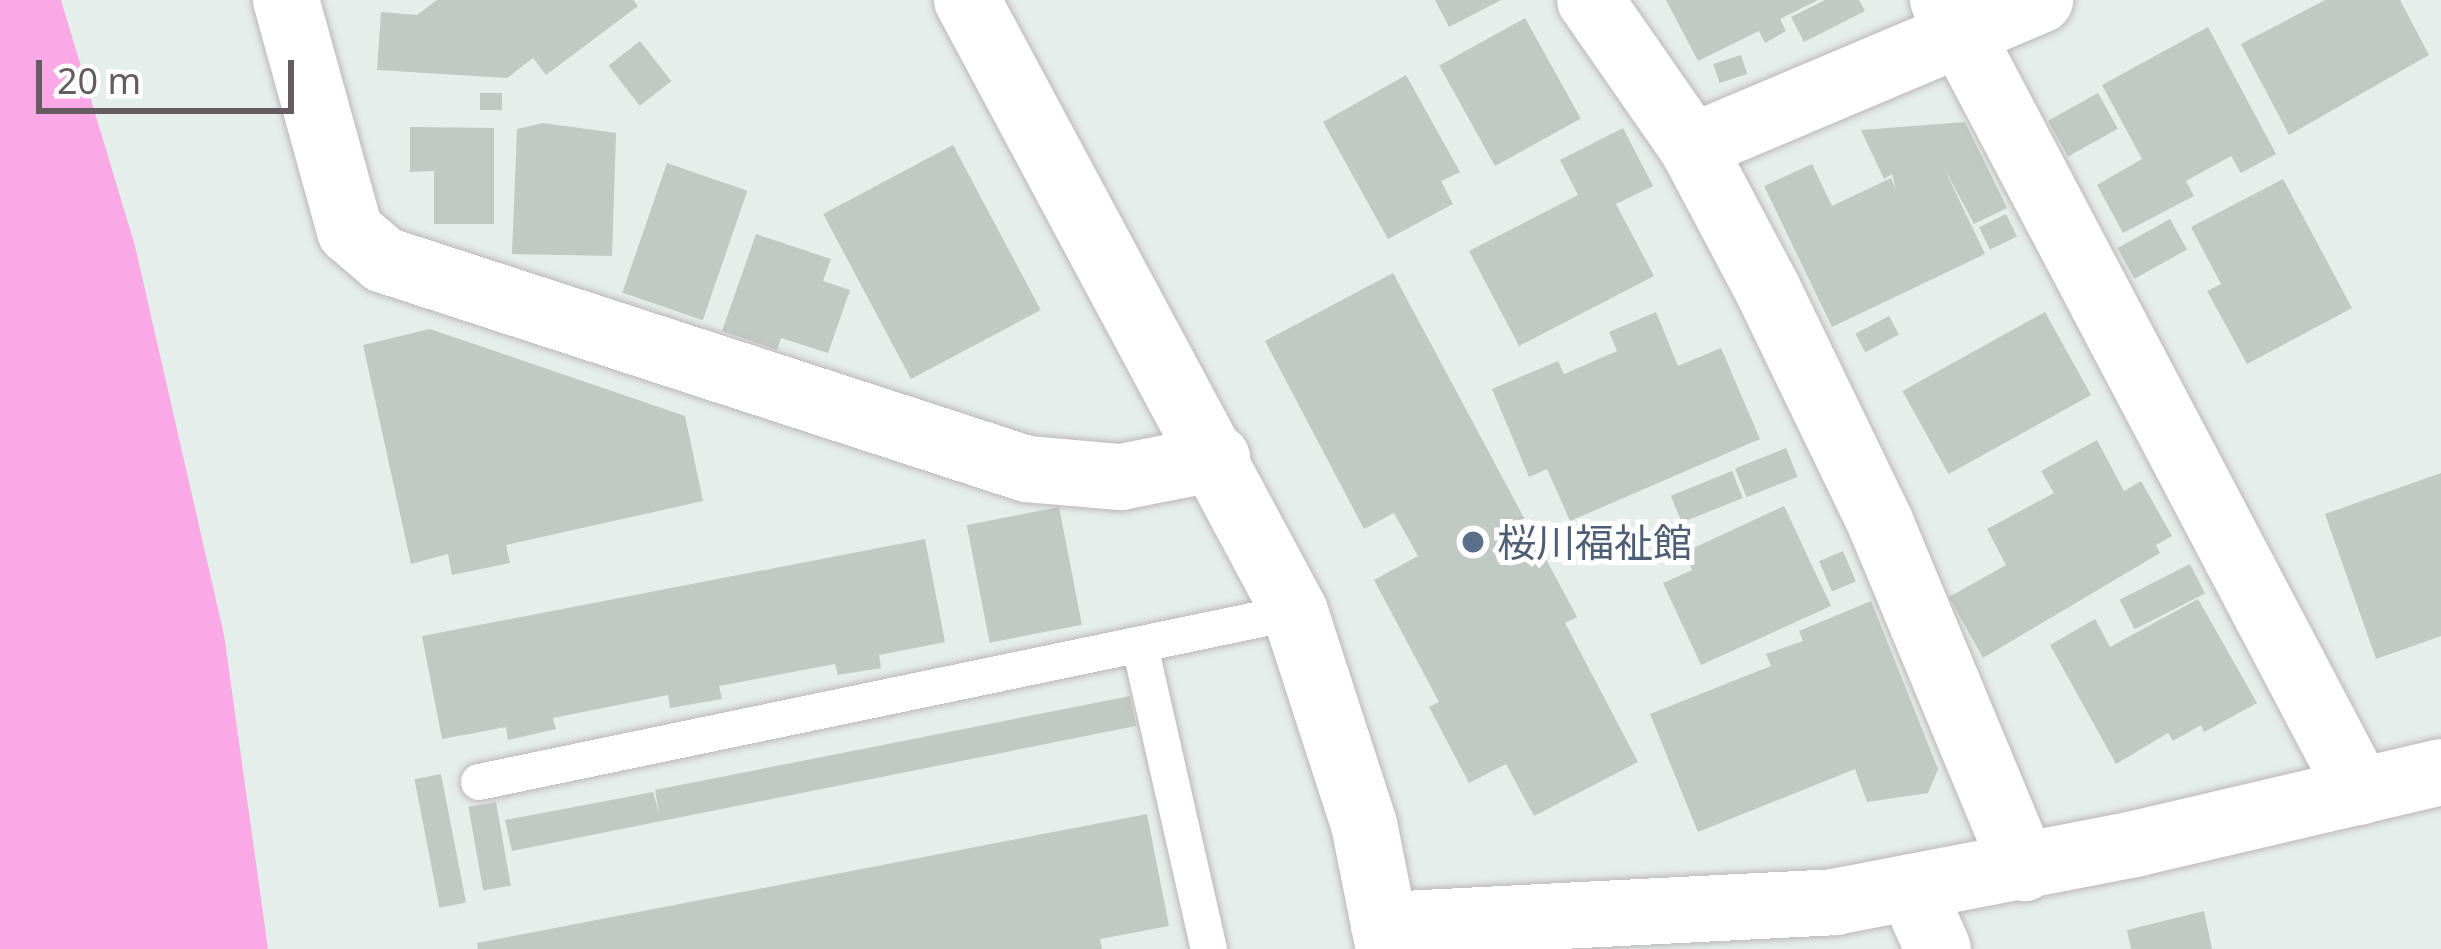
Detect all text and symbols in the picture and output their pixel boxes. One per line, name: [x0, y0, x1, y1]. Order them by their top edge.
scale bar: [42, 36, 300, 110]
text: 20 m: [57, 56, 141, 105]
place label: 桜川福祉館: [1497, 519, 1692, 565]
marker: 桜川福祉館: [1460, 529, 1486, 555]

